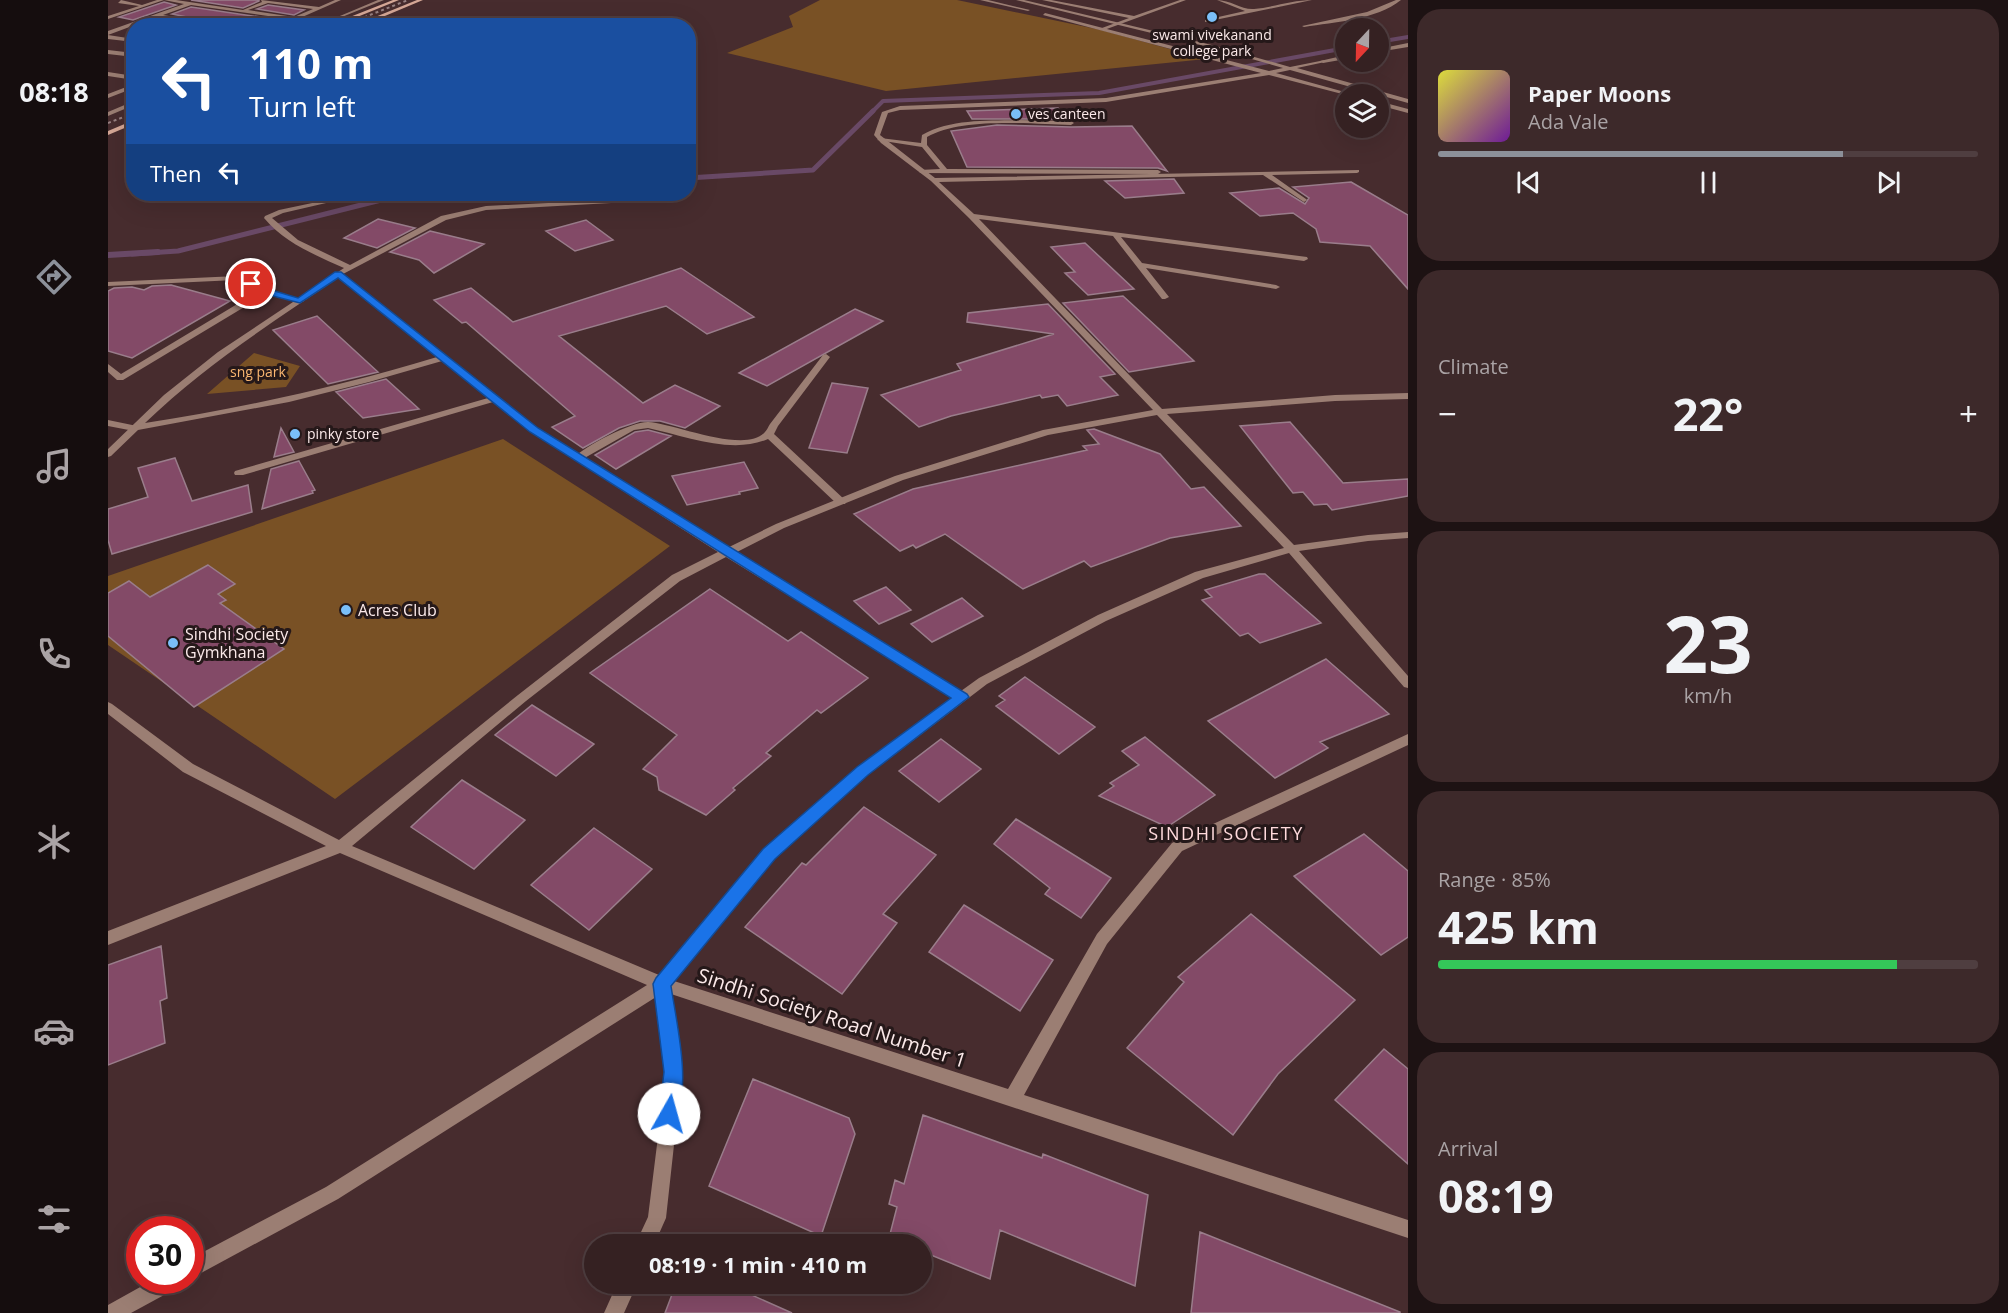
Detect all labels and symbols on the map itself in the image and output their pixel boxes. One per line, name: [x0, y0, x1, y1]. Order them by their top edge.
marker: swami vivekanand college park: [1205, 10, 1219, 24]
north arrow: [1335, 18, 1389, 72]
place label: swami vivekanand college park: [1152, 25, 1272, 60]
place label: ves canteen: [1028, 104, 1106, 123]
marker: ves canteen: [1009, 107, 1023, 121]
pin: [225, 258, 276, 309]
park label: sng park: [230, 362, 287, 381]
place label: pinky store: [307, 424, 379, 443]
marker: pinky store: [288, 427, 302, 441]
place label: Acres Club: [358, 599, 437, 621]
marker: Acres Club: [339, 603, 353, 617]
place label: Sindhi Society Gymkhana: [185, 623, 289, 663]
marker: Sindhi Society Gymkhana: [166, 636, 180, 650]
district label: SINDHI SOCIETY: [1148, 821, 1304, 845]
street label: Sindhi Society Road Number 1: [694, 961, 970, 1074]
position arrow: [637, 1082, 701, 1146]
speed limit sign: 30: [126, 1216, 204, 1294]

